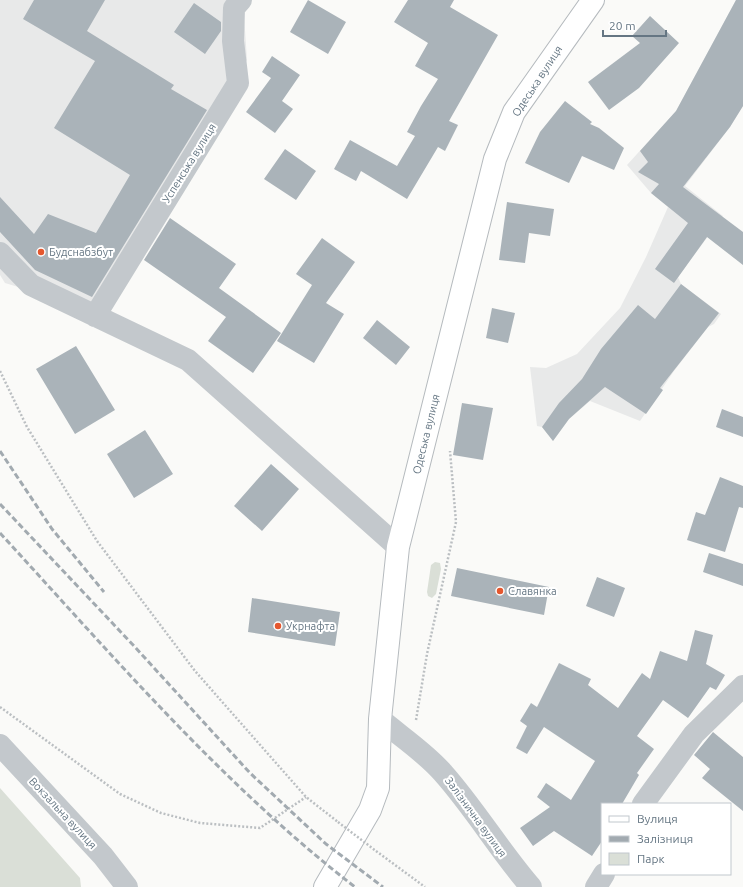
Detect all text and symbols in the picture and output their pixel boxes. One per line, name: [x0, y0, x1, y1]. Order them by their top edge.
scale bar: [603, 12, 666, 38]
text: 20 m: [609, 19, 636, 32]
street label: Одеська вулиця: [510, 43, 564, 119]
street label: Успенська вулиця: [160, 121, 218, 205]
place label: Будснабзбут: [49, 246, 113, 258]
marker: Будснабзбут: [36, 247, 46, 257]
street label: Одеська вулиця: [410, 393, 442, 475]
place label: Славянка: [508, 585, 557, 597]
marker: Славянка: [495, 586, 505, 596]
place label: Укрнафта: [286, 620, 335, 632]
marker: Укрнафта: [273, 621, 283, 631]
street label: Вокзальна вулиця: [27, 775, 99, 851]
street label: Залізнична вулиця: [443, 775, 509, 859]
legend: [601, 803, 731, 875]
text: Вулиця: [637, 812, 678, 825]
text: Залізниця: [637, 832, 693, 845]
text: Парк: [637, 852, 665, 865]

